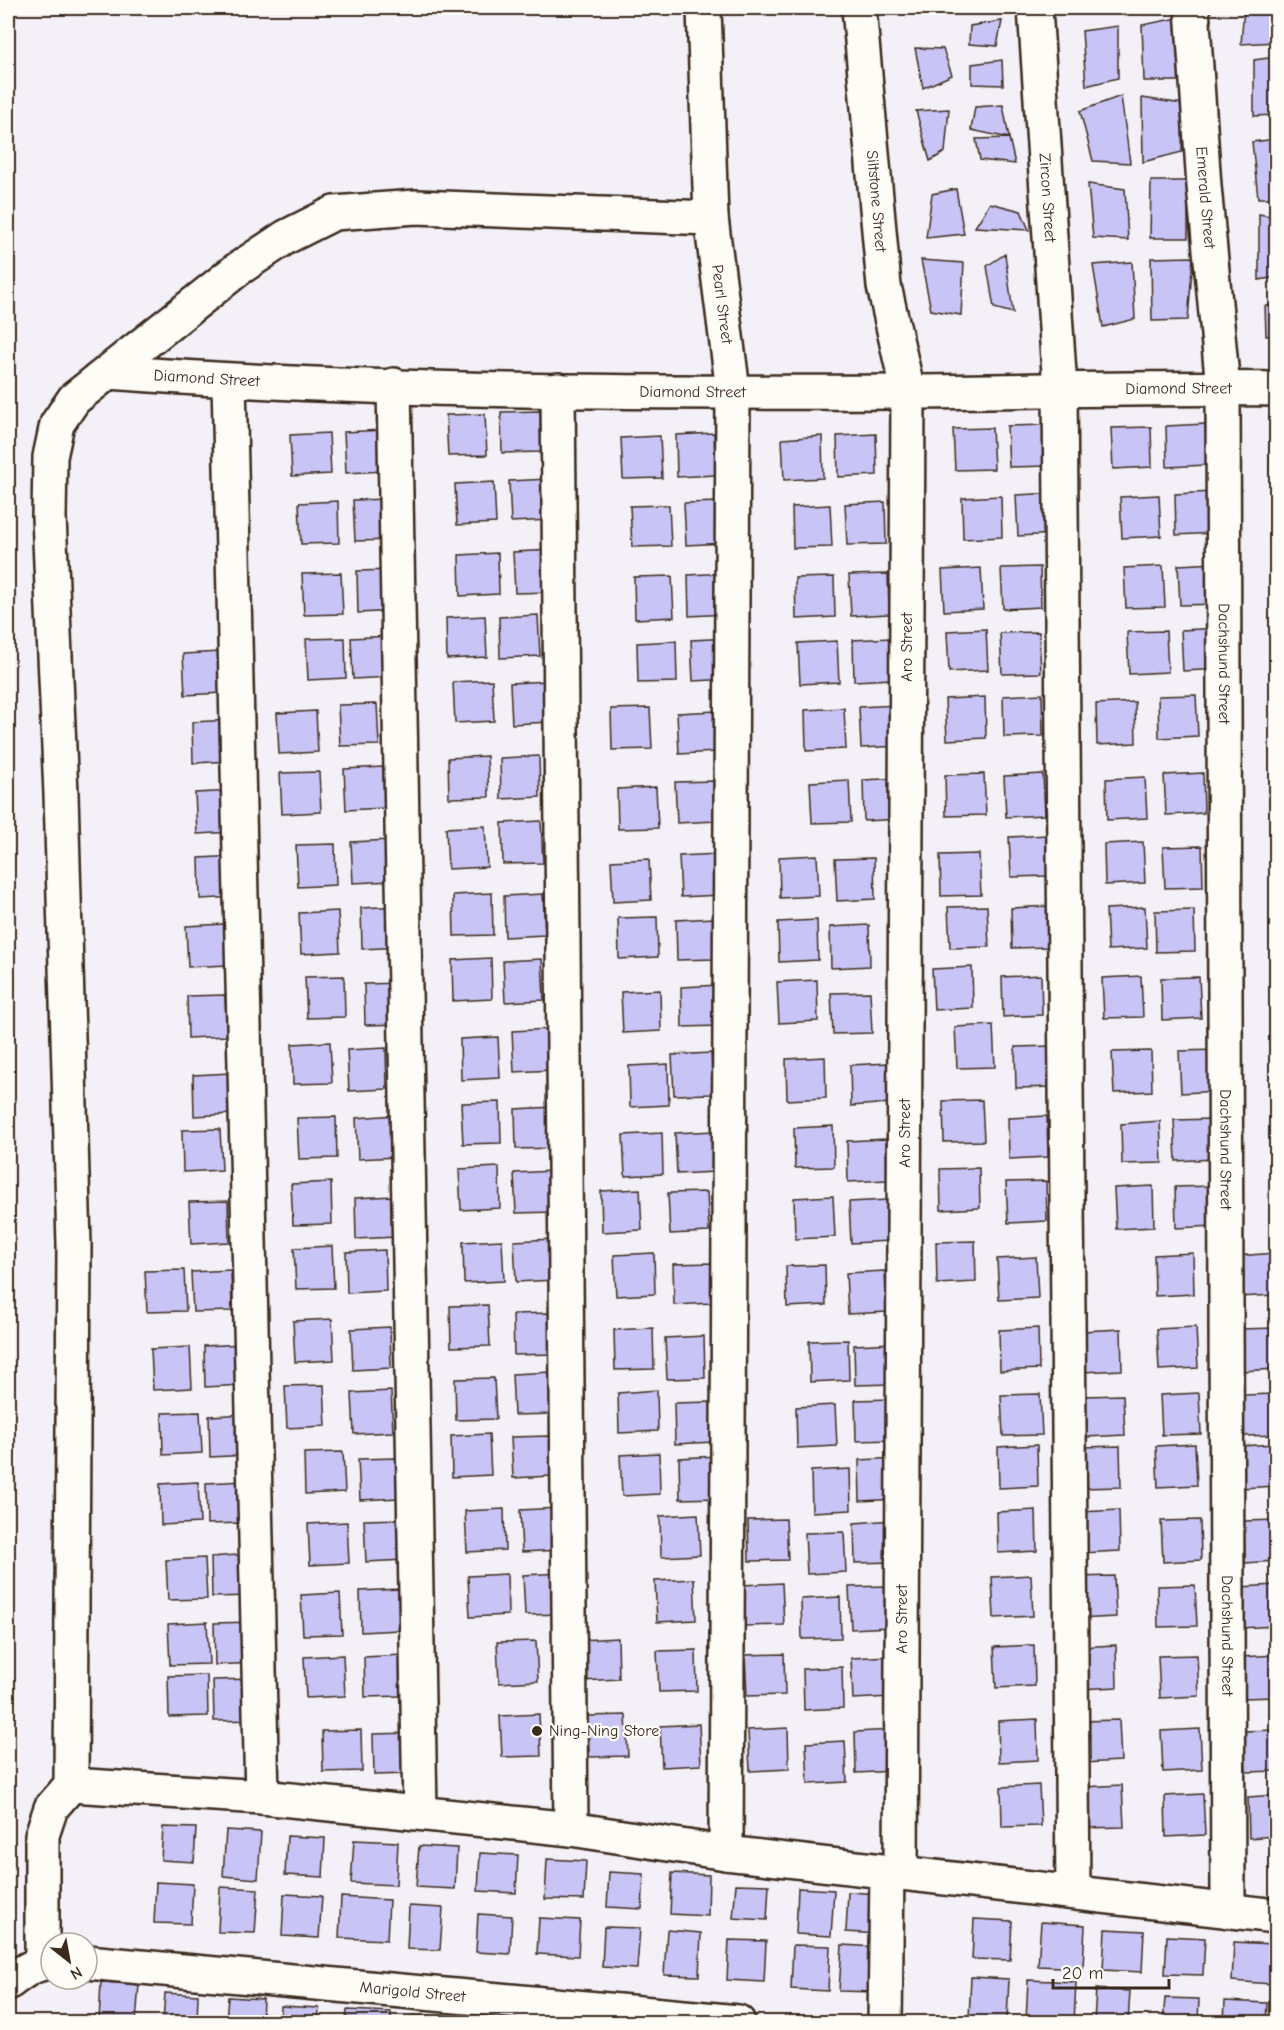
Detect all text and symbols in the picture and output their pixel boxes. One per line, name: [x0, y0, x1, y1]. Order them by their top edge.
street label: Emerald Street: [1192, 146, 1219, 250]
street label: Siltstone Street: [863, 150, 890, 253]
street label: Zircon Street: [1036, 152, 1059, 243]
street label: Pearl Street: [708, 263, 736, 345]
street label: Diamond Street: [153, 366, 261, 390]
street label: Diamond Street: [1125, 379, 1232, 398]
street label: Diamond Street: [639, 383, 746, 401]
street label: Dachshund Street: [1215, 603, 1233, 725]
street label: Aro Street: [898, 612, 916, 682]
street label: Dachshund Street: [1216, 1089, 1235, 1211]
street label: Aro Street: [896, 1098, 914, 1168]
street label: Dachshund Street: [1218, 1575, 1236, 1697]
street label: Aro Street: [893, 1584, 911, 1654]
place label: Ning-Ning Store: [549, 1722, 659, 1740]
marker: Ning-Ning Store: [530, 1724, 544, 1738]
north arrow: [39, 1931, 99, 1991]
scale bar: [1053, 1952, 1168, 1990]
text: N: [67, 1963, 85, 1983]
text: 20 m: [1062, 1963, 1103, 1984]
street label: Marigold Street: [359, 1978, 467, 2006]

